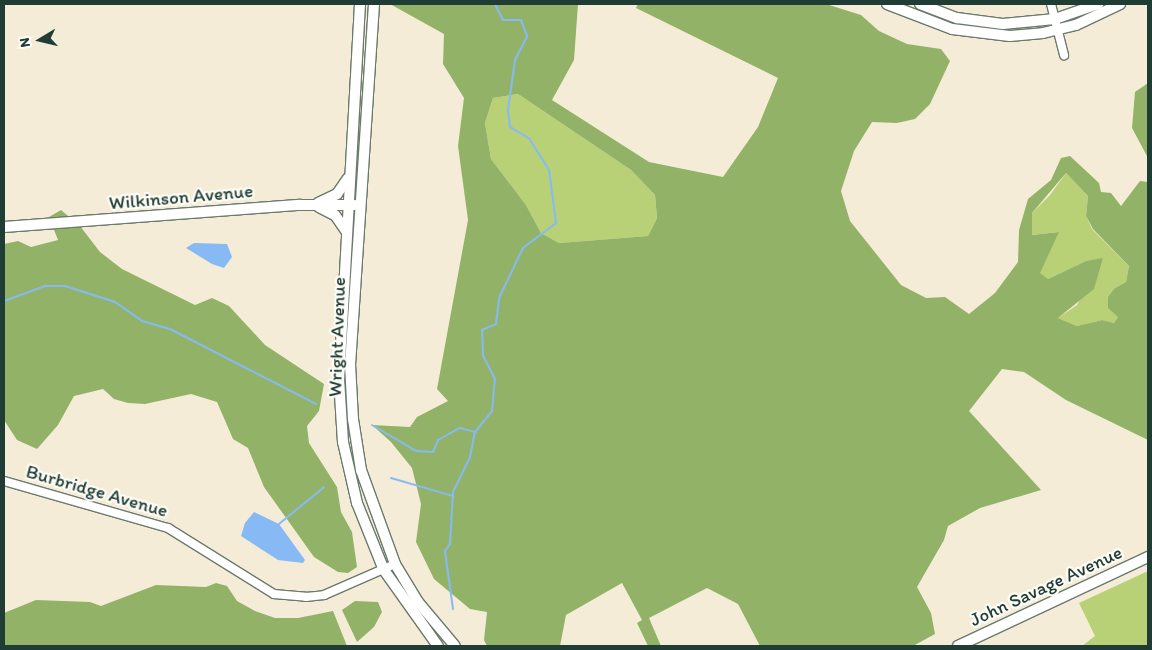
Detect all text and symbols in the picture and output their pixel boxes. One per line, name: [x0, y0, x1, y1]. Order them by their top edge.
north arrow: [15, 15, 65, 65]
text: N: [16, 36, 34, 48]
street label: Wilkinson Avenue: [108, 179, 254, 215]
street label: Wright Avenue: [324, 277, 350, 397]
street label: Burbridge Avenue: [24, 460, 170, 522]
street label: John Savage Avenue: [967, 541, 1125, 631]

